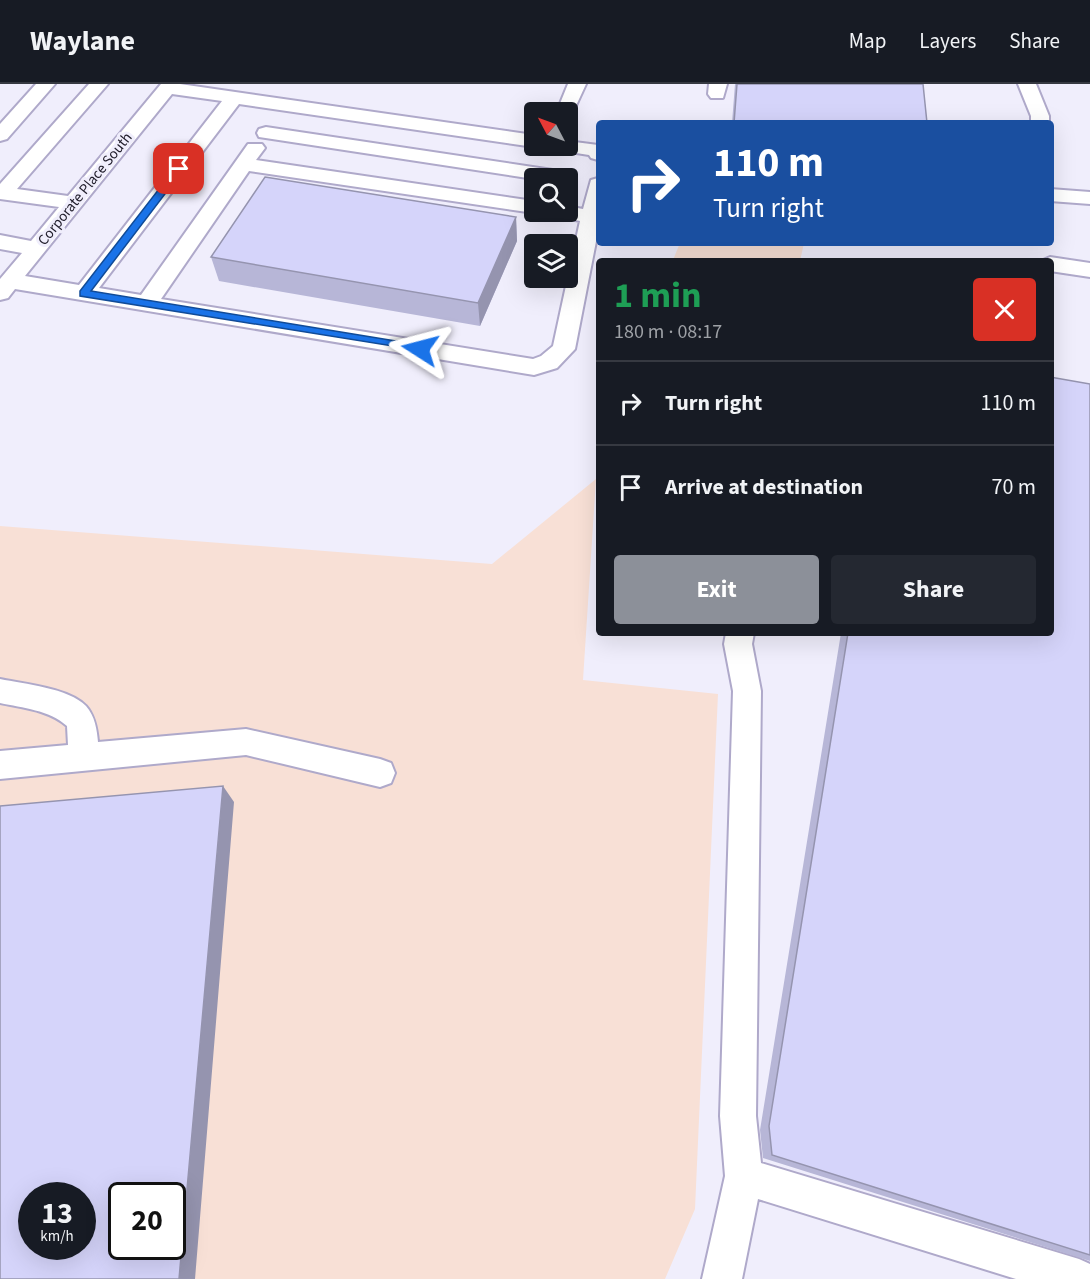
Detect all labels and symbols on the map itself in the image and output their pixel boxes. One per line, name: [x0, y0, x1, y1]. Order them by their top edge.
north arrow: [524, 102, 578, 156]
street label: Corporate Place South: [33, 128, 137, 250]
pin: [153, 143, 204, 194]
position arrow: [388, 317, 452, 381]
speed limit sign: 20: [108, 1182, 186, 1260]

